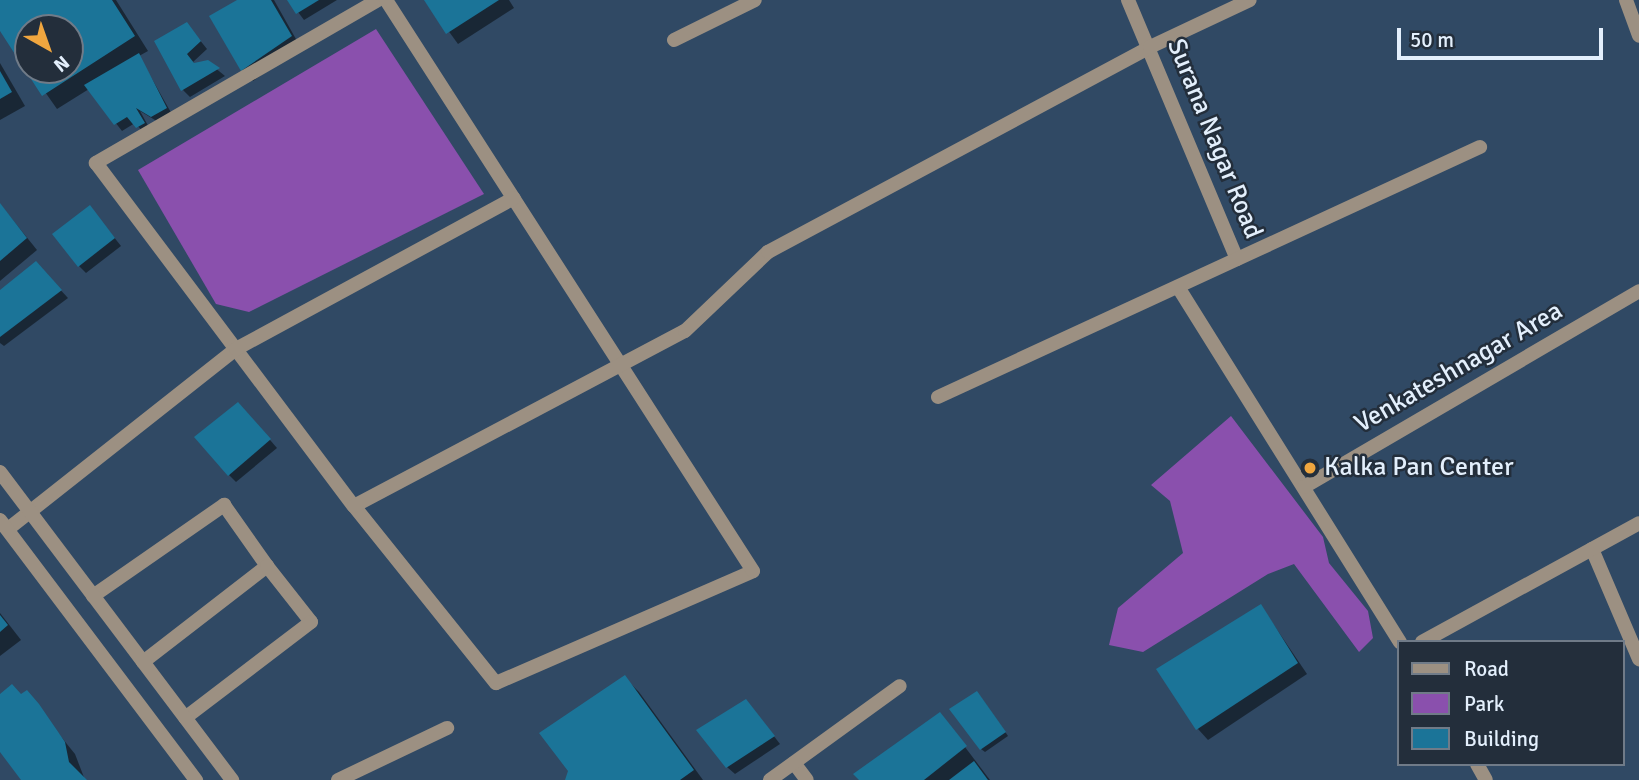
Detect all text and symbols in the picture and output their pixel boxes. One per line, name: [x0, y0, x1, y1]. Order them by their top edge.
north arrow: [14, 14, 84, 84]
scale bar: [1401, 14, 1608, 58]
text: 50 m: [1410, 27, 1454, 53]
street label: Surana Nagar Road: [1160, 34, 1268, 244]
text: N: [48, 50, 74, 77]
street label: Venkateshnagar Area: [1350, 296, 1568, 440]
place label: Kalka Pan Center: [1324, 452, 1514, 484]
marker: Kalka Pan Center: [1302, 460, 1318, 476]
legend: [1398, 640, 1625, 766]
text: Road: [1464, 656, 1509, 682]
text: Park: [1464, 691, 1504, 717]
text: Building: [1464, 726, 1539, 752]

